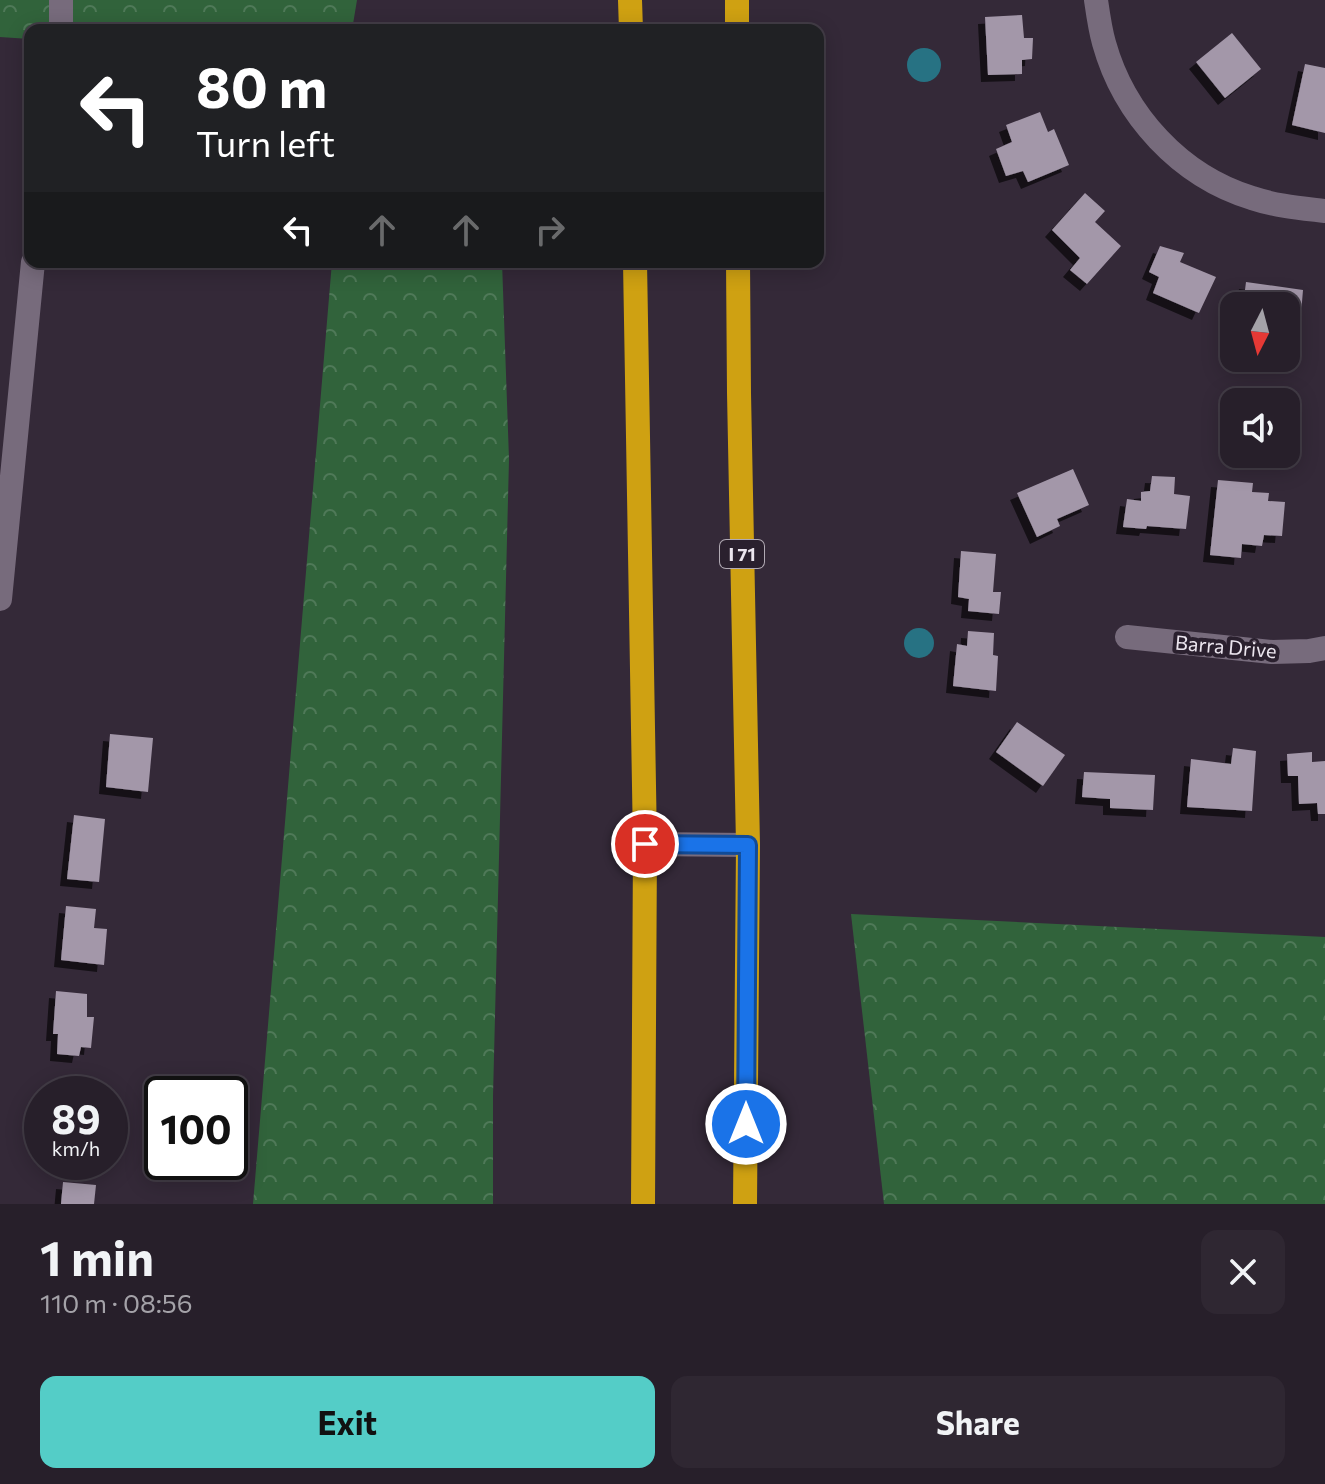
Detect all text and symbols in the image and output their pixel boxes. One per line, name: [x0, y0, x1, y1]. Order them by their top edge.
text: 80 m: [196, 51, 327, 120]
icon: left: [64, 56, 168, 160]
text: Turn left: [196, 120, 335, 164]
icon: left: [276, 208, 320, 252]
icon: ahead: [360, 208, 404, 252]
icon: ahead: [444, 208, 488, 252]
icon: right: [528, 208, 572, 252]
north arrow: [1220, 292, 1300, 372]
map controls: [1220, 292, 1300, 468]
button: sound: [1220, 388, 1300, 468]
road number: I 71: [720, 540, 764, 568]
street label: Barra Drive: [1174, 630, 1278, 662]
pin: [611, 810, 679, 878]
icon: arrive: [623, 822, 667, 866]
speed limit sign: 100: [144, 1076, 248, 1180]
position arrow: [704, 1082, 788, 1166]
text: 89: [51, 1093, 101, 1142]
text: km/h: [52, 1136, 100, 1160]
text: 1 min: [40, 1227, 154, 1286]
button: close: [1201, 1230, 1285, 1314]
text: 110 m · 08:56: [40, 1287, 193, 1318]
button: Exit: [40, 1376, 655, 1468]
button: Share: [671, 1376, 1285, 1468]

